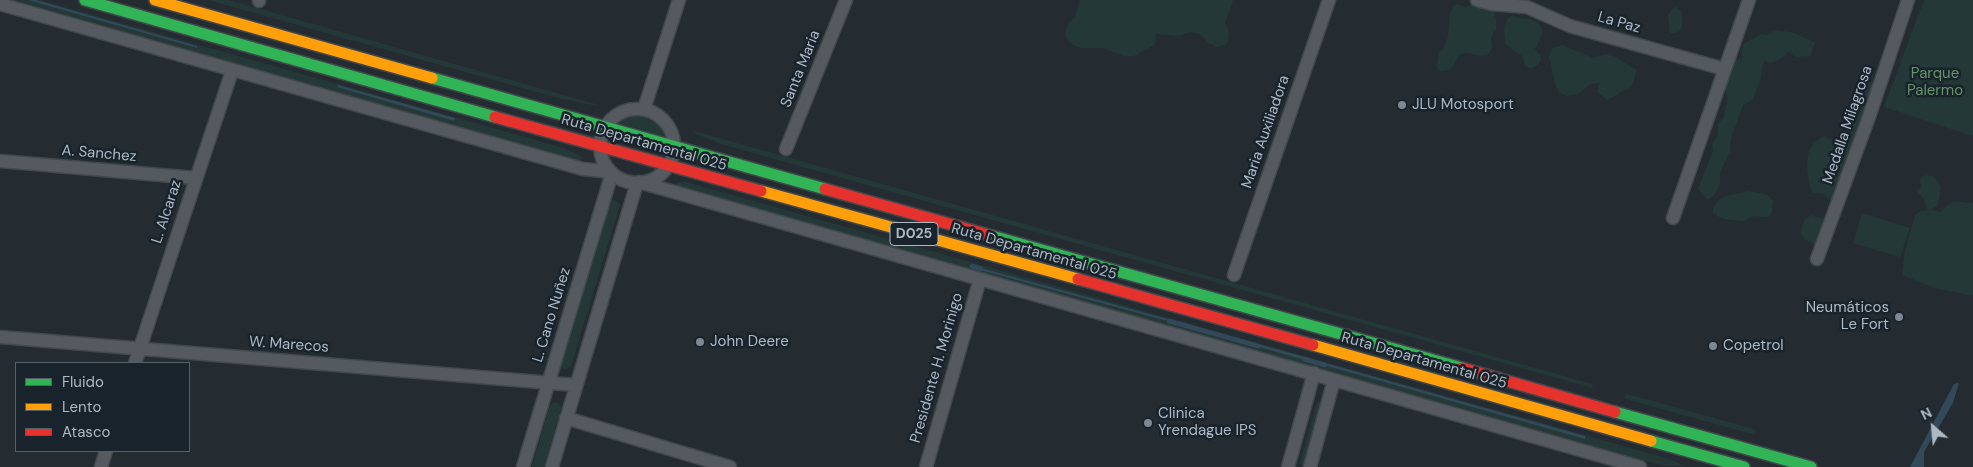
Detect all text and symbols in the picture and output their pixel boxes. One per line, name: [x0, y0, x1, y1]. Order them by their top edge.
street label: La Paz: [1596, 8, 1642, 38]
street label: Santa Maria: [777, 28, 825, 110]
street label: Medalla Milagrosa: [1819, 64, 1877, 186]
park label: Parque Palermo: [1907, 65, 1963, 100]
street label: Maria Auxiliadora: [1238, 73, 1294, 191]
place label: JLU Motosport: [1412, 96, 1514, 114]
marker: JLU Motosport: [1396, 99, 1408, 111]
street label: Ruta Departamental 025: [559, 111, 729, 175]
street label: A. Sanchez: [61, 142, 137, 166]
street label: L. Alcaraz: [148, 178, 186, 246]
street label: Ruta Departamental 025: [949, 220, 1119, 284]
road number: D025: [890, 222, 938, 245]
street label: L. Cano Nuñez: [529, 265, 575, 365]
street label: Presidente H. Morinigo: [907, 291, 967, 445]
place label: Neumáticos Le Fort: [1806, 299, 1889, 334]
marker: Neumáticos Le Fort: [1893, 311, 1905, 323]
street label: Ruta Departamental 025: [1339, 329, 1509, 393]
street label: W. Marecos: [248, 333, 330, 357]
place label: John Deere: [710, 333, 789, 351]
marker: John Deere: [694, 336, 706, 348]
place label: Copetrol: [1723, 337, 1784, 355]
marker: Copetrol: [1707, 340, 1719, 352]
legend: [15, 362, 190, 452]
text: Fluido: [62, 372, 104, 392]
text: Lento: [62, 397, 101, 417]
north arrow: [1908, 402, 1958, 452]
text: N: [1918, 403, 1935, 424]
place label: Clinica Yrendague IPS: [1158, 405, 1256, 440]
marker: Clinica Yrendague IPS: [1142, 417, 1154, 429]
text: Atasco: [62, 422, 110, 442]

